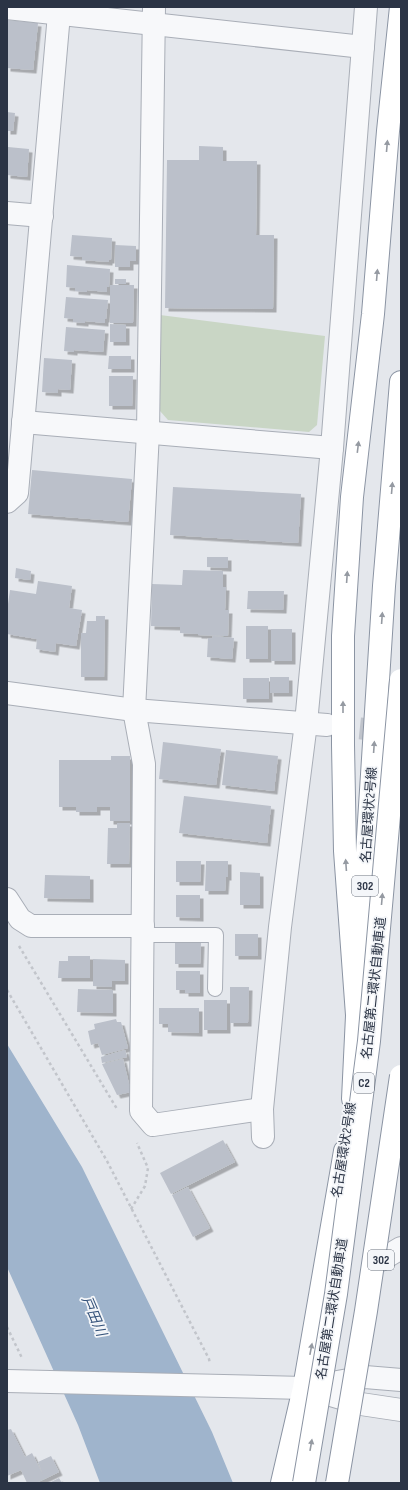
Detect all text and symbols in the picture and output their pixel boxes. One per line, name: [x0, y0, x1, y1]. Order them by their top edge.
one-way arrow: [384, 140, 391, 152]
one-way arrow: [373, 269, 380, 281]
one-way arrow: [355, 441, 361, 453]
one-way arrow: [388, 482, 395, 494]
one-way arrow: [344, 570, 350, 583]
one-way arrow: [378, 612, 385, 624]
one-way arrow: [340, 700, 346, 713]
one-way arrow: [370, 741, 377, 753]
street label: 名古屋環状2号線: [358, 766, 380, 864]
one-way arrow: [342, 859, 349, 871]
road number: 302: [352, 876, 378, 896]
one-way arrow: [379, 893, 386, 905]
street label: 名古屋第二環状自動車道: [359, 916, 389, 1060]
road number: C2: [354, 1073, 374, 1093]
street label: 名古屋環状2号線: [329, 1101, 359, 1199]
street label: 名古屋第二環状自動車道: [313, 1237, 351, 1381]
road number: 302: [368, 1250, 394, 1270]
water label: 戸田川: [78, 1293, 111, 1340]
one-way arrow: [309, 1343, 315, 1355]
one-way arrow: [308, 1438, 314, 1451]

